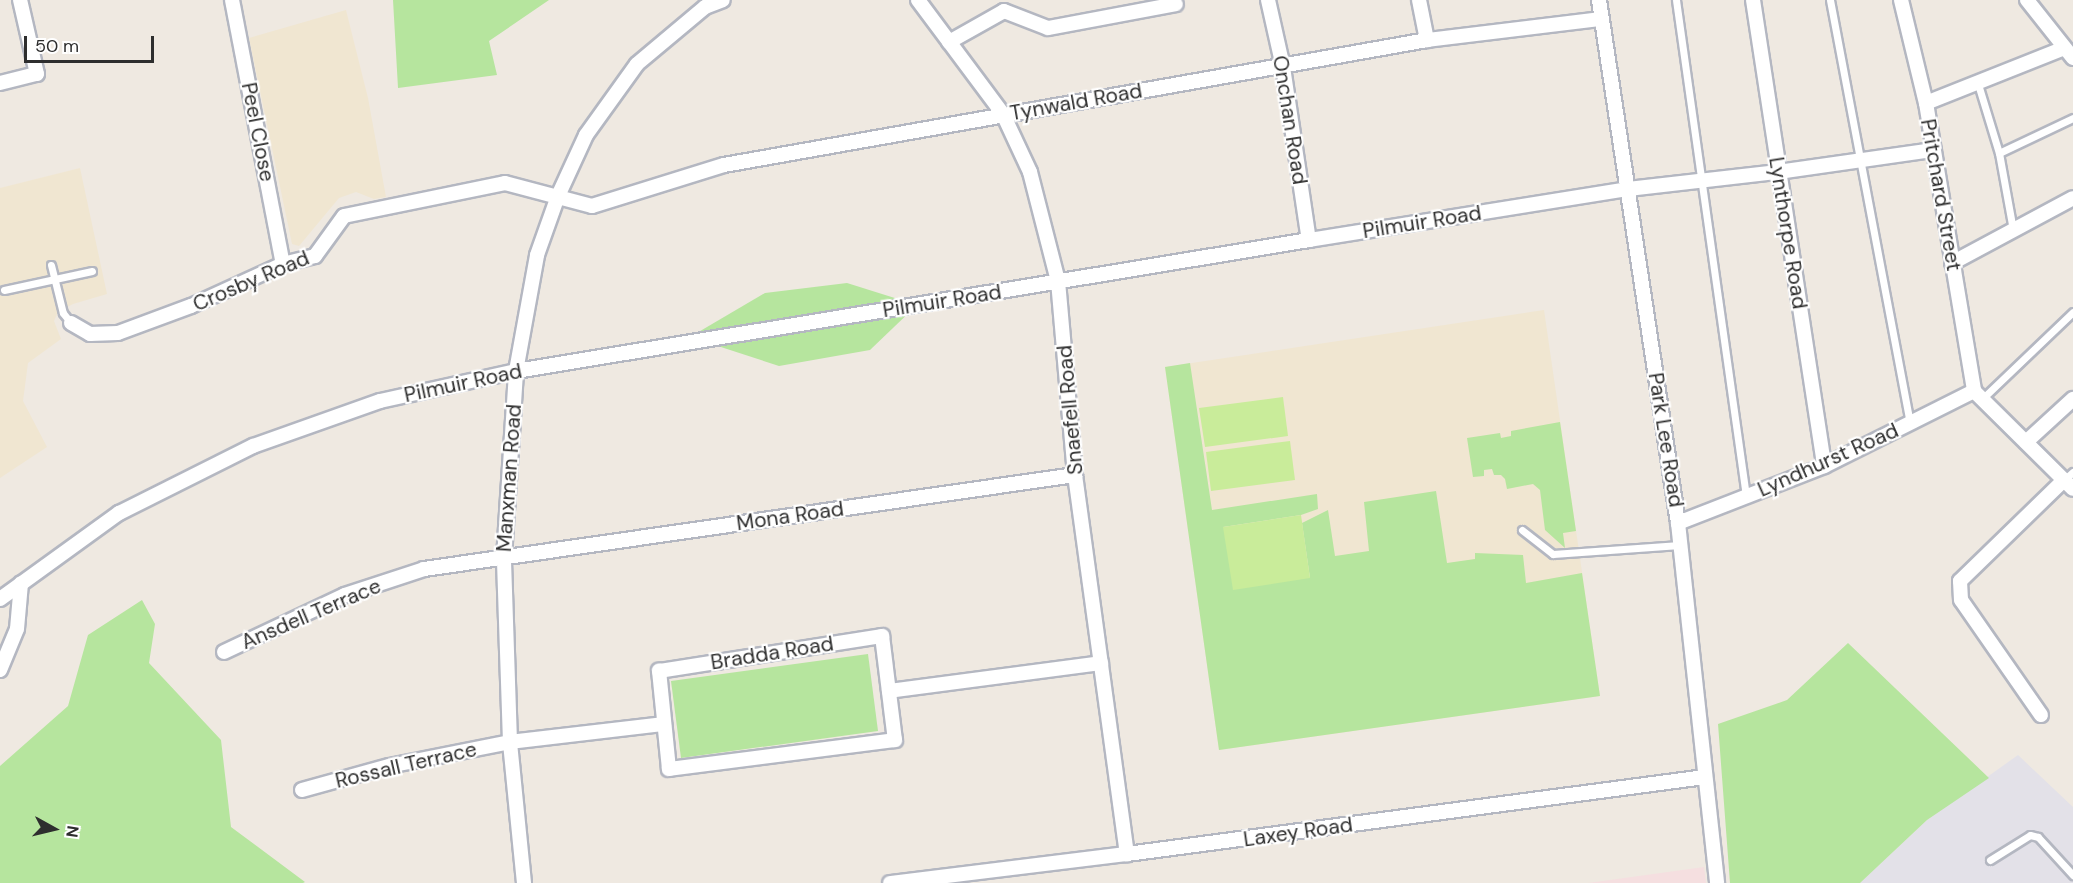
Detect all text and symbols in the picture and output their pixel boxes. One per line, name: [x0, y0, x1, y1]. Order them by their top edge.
scale bar: [27, 24, 158, 62]
text: 50 m: [35, 34, 79, 58]
street label: Onchan Road: [1267, 54, 1313, 186]
street label: Tynwald Road: [1008, 78, 1144, 126]
street label: Peel Close: [236, 80, 280, 184]
street label: Pritchard Street: [1915, 117, 1967, 273]
street label: Lynthorpe Road: [1764, 155, 1812, 311]
street label: Pilmuir Road: [1361, 200, 1483, 244]
street label: Crosby Road: [189, 245, 313, 317]
street label: Pilmuir Road: [881, 279, 1003, 323]
street label: Snaefell Road: [1052, 344, 1088, 476]
street label: Pilmuir Road: [402, 358, 524, 408]
street label: Park Lee Road: [1643, 371, 1689, 509]
street label: Manxman Road: [491, 403, 527, 553]
street label: Lyndhurst Road: [1754, 418, 1902, 502]
street label: Mona Road: [735, 496, 845, 536]
street label: Ansdell Terrace: [237, 573, 385, 655]
street label: Bradda Road: [709, 631, 835, 675]
street label: Rossall Terrace: [333, 736, 479, 794]
north arrow: [24, 799, 84, 859]
street label: Laxey Road: [1242, 812, 1354, 852]
text: N: [61, 824, 84, 839]

